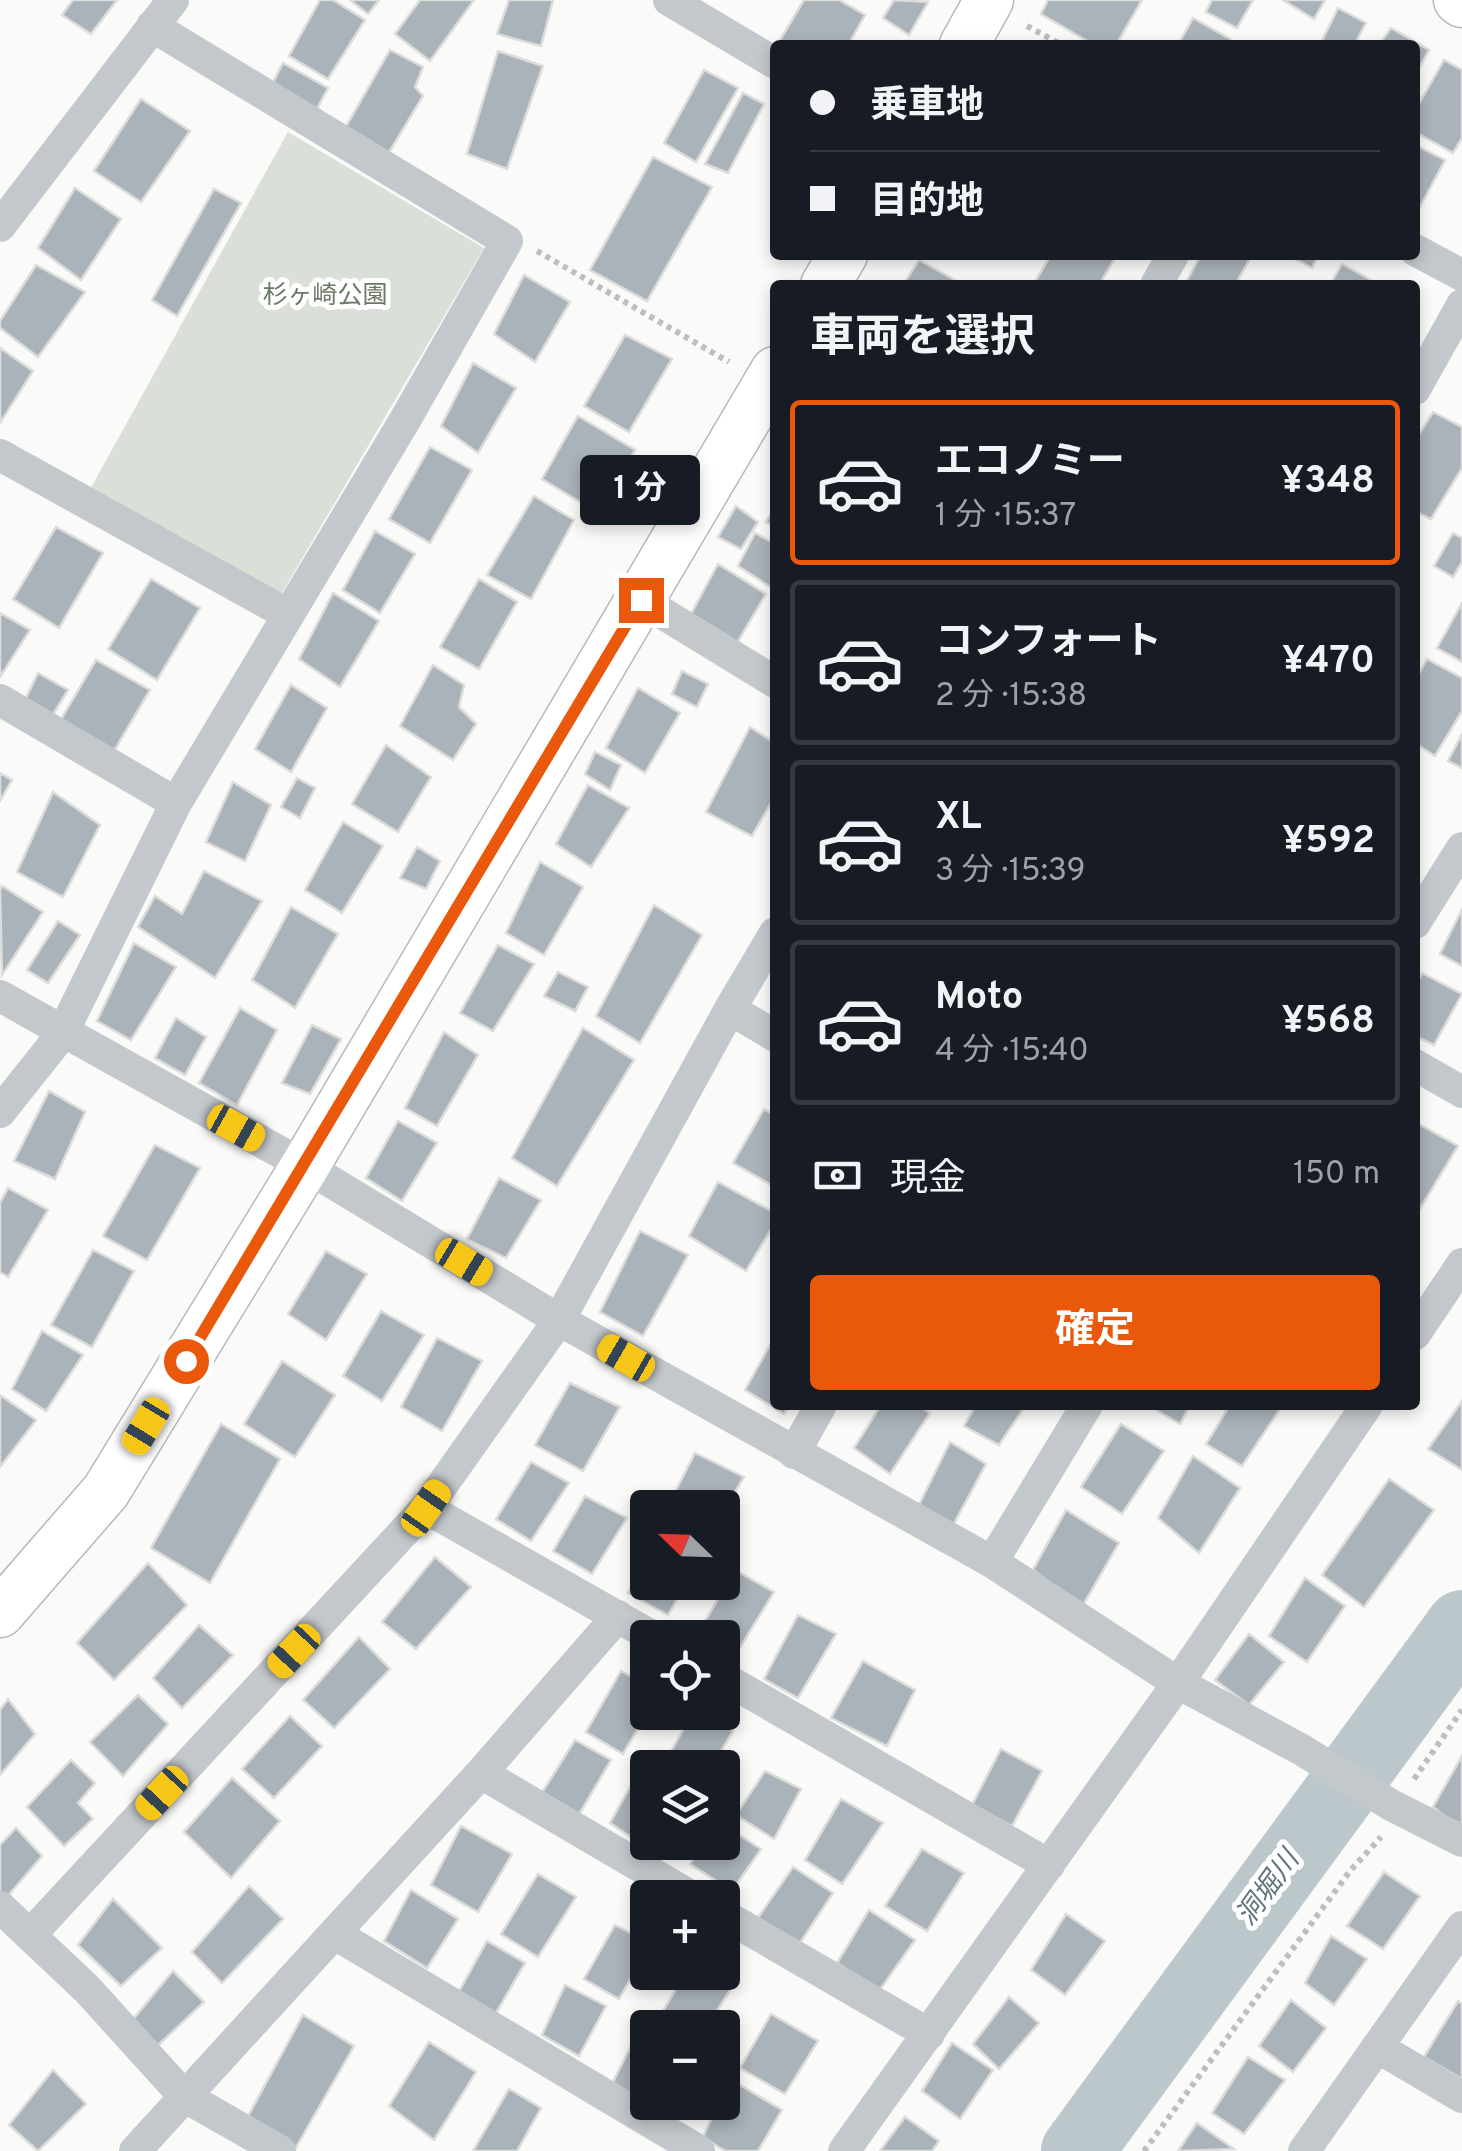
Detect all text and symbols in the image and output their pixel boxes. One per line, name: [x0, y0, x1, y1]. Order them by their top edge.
text: 乗車地: [870, 83, 984, 132]
text: 目的地: [870, 179, 984, 228]
park label: 杉ヶ崎公園: [262, 281, 388, 313]
text: 車両を選択: [810, 311, 1035, 368]
icon: car: [815, 438, 905, 528]
text: エコノミー: [935, 439, 1125, 488]
callout: 1 分: [581, 455, 701, 525]
text: ¥348: [1281, 458, 1375, 507]
text: 1 分: [614, 470, 666, 510]
text: 1 分 · 15:37: [935, 497, 1076, 537]
route end: [619, 578, 664, 623]
icon: car: [815, 618, 905, 708]
text: コンフォート: [935, 619, 1162, 668]
text: ¥470: [1282, 638, 1375, 687]
text: 2 分 · 15:38: [935, 677, 1087, 717]
text: XL: [935, 794, 982, 843]
icon: car: [815, 798, 905, 888]
text: ¥592: [1282, 818, 1375, 867]
text: 3 分 · 15:39: [935, 852, 1086, 892]
text: Moto: [935, 974, 1023, 1023]
icon: car: [815, 978, 905, 1068]
text: ¥568: [1281, 998, 1375, 1047]
text: 4 分 · 15:40: [935, 1032, 1089, 1072]
car: [202, 1100, 270, 1156]
icon: cash: [810, 1148, 865, 1203]
text: 150 m: [1293, 1155, 1380, 1195]
text: 現金: [890, 1156, 966, 1205]
car: [431, 1234, 497, 1290]
button: 確定: [810, 1275, 1380, 1390]
car: [593, 1330, 659, 1386]
route start: [164, 1339, 209, 1384]
car: [118, 1393, 174, 1459]
car: [397, 1475, 455, 1541]
north arrow: [630, 1490, 740, 1600]
map controls: [630, 1490, 740, 2120]
car: [263, 1619, 325, 1683]
button: locate: [630, 1620, 740, 1730]
button: layers: [630, 1750, 740, 1860]
car: [131, 1761, 193, 1825]
water label: 洞堀川: [1230, 1842, 1310, 1934]
button: +: [630, 1880, 740, 1990]
button: −: [630, 2010, 740, 2120]

